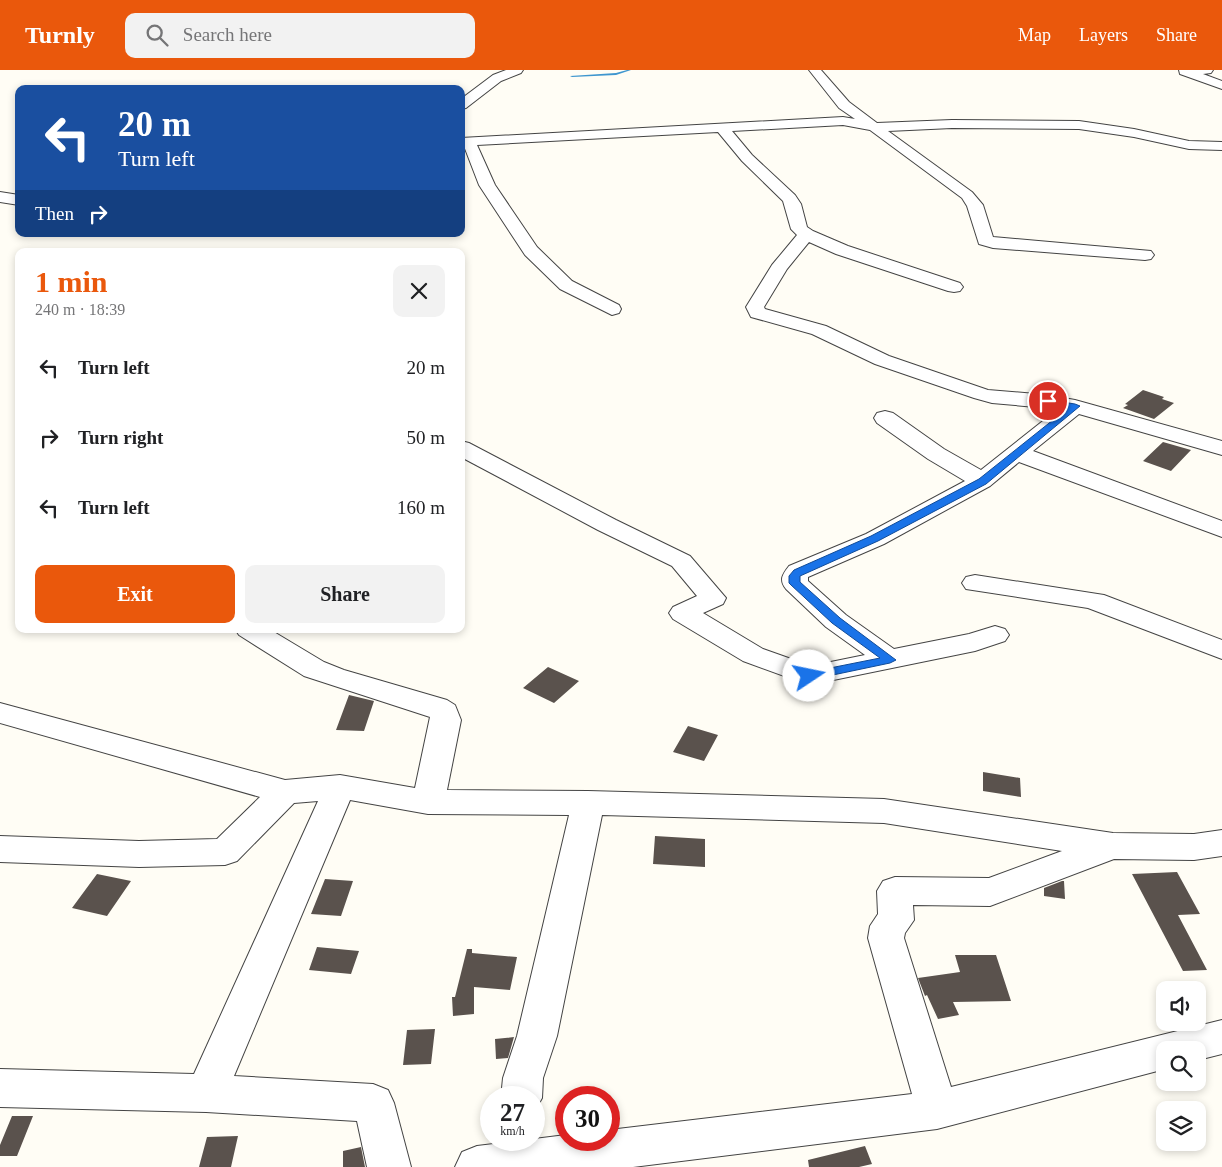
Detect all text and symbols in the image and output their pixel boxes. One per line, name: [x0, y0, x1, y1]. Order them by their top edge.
search box: [125, 13, 475, 58]
icon: search: [143, 21, 171, 49]
text: Turnly: [25, 22, 95, 48]
text: Search here: [183, 24, 272, 45]
text: Map: [1018, 25, 1051, 45]
text: Layers: [1079, 25, 1128, 45]
text: Share: [1156, 25, 1197, 45]
icon: left: [35, 105, 100, 170]
text: 20 m: [118, 105, 191, 144]
text: Turn left: [118, 146, 195, 171]
icon: right: [84, 200, 112, 228]
text: Then: [35, 203, 74, 224]
text: 1 min: [35, 265, 108, 298]
button: close: [393, 265, 445, 317]
text: 240 m · 18:39: [35, 301, 125, 318]
icon: left: [35, 354, 63, 382]
text: Turn left: [78, 357, 150, 378]
text: 20 m: [406, 357, 445, 378]
pin: [1027, 380, 1069, 422]
icon: arrive: [1034, 387, 1062, 415]
icon: right: [35, 424, 63, 452]
text: Turn right: [78, 427, 163, 448]
text: 50 m: [406, 427, 445, 448]
icon: left: [35, 494, 63, 522]
text: Turn left: [78, 497, 150, 518]
text: 160 m: [397, 497, 445, 518]
button: Exit: [35, 565, 235, 623]
button: Share: [245, 565, 445, 623]
position arrow: [782, 649, 834, 701]
map controls: [1156, 981, 1206, 1151]
button: sound: [1156, 981, 1206, 1031]
button: search: [1156, 1041, 1206, 1091]
speed limit sign: 30: [555, 1086, 620, 1151]
text: 27: [500, 1099, 525, 1126]
button: layers: [1156, 1101, 1206, 1151]
text: km/h: [500, 1124, 525, 1138]

